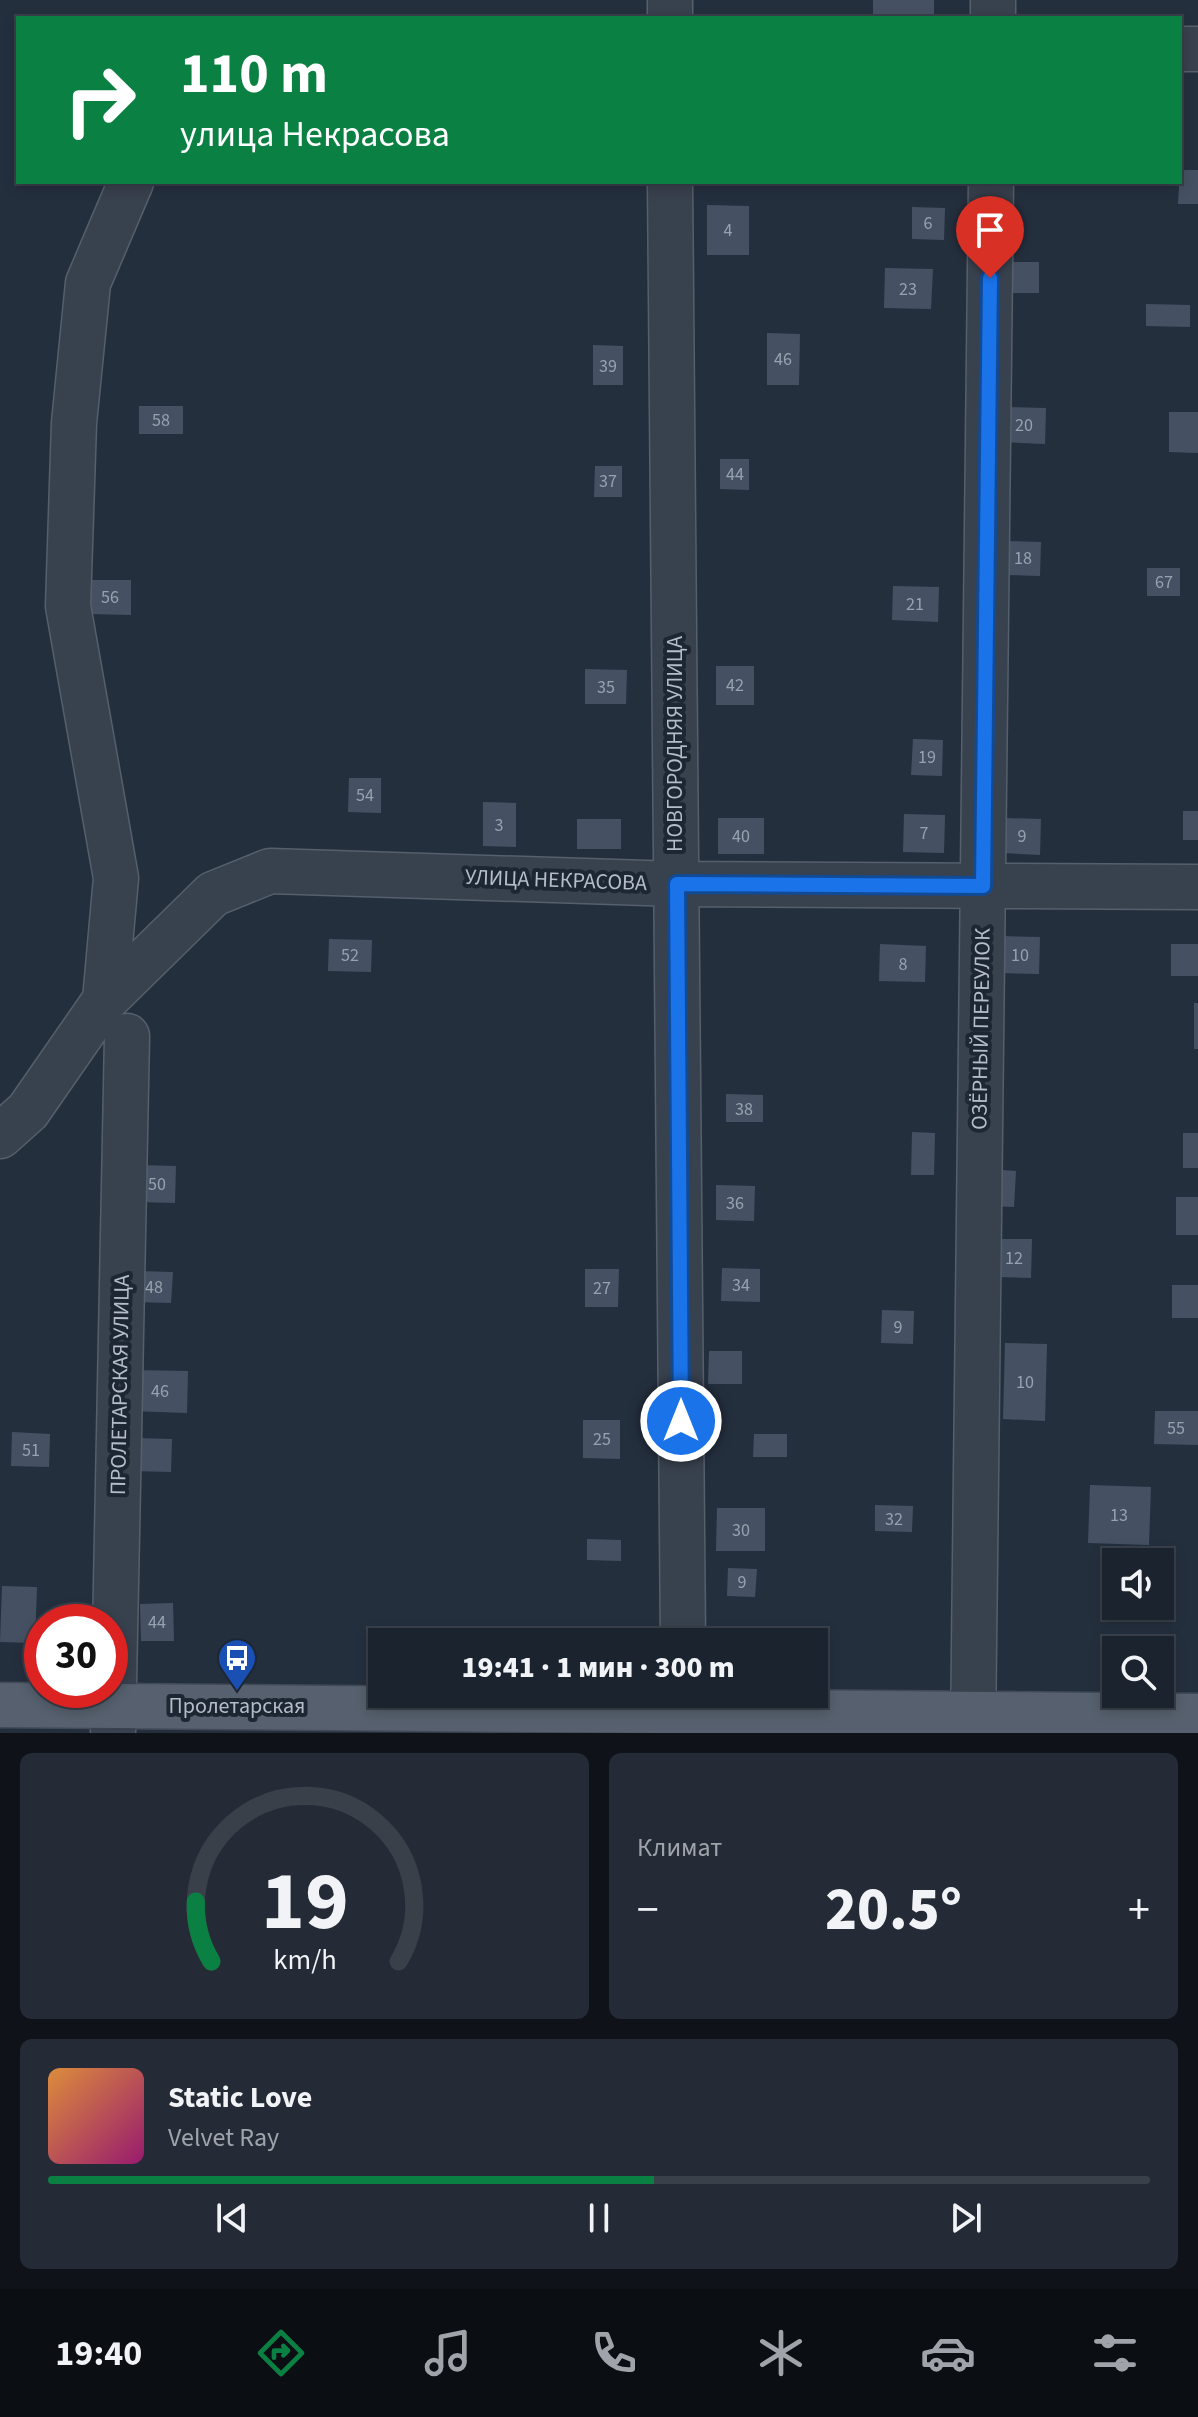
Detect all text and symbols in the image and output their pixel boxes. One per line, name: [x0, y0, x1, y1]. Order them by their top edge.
text: 110 m: [180, 35, 328, 114]
icon: right: [48, 48, 152, 152]
text: улица Некрасова: [180, 109, 450, 160]
pin: [956, 196, 1024, 278]
icon: arrive: [968, 208, 1012, 252]
house number: 6: [924, 211, 933, 236]
house number: 4: [724, 218, 733, 243]
house number: 23: [899, 277, 917, 302]
house number: 46: [774, 347, 792, 372]
house number: 39: [599, 354, 617, 379]
house number: 58: [152, 408, 170, 433]
house number: 20: [1015, 413, 1033, 438]
house number: 44: [726, 462, 744, 487]
house number: 37: [599, 469, 617, 494]
house number: 18: [1014, 546, 1032, 571]
house number: 67: [1155, 570, 1173, 595]
house number: 56: [101, 585, 119, 610]
house number: 21: [906, 592, 924, 617]
street label: НОВГОРОДНЯЯ УЛИЦА: [659, 636, 691, 852]
house number: 42: [726, 673, 744, 698]
house number: 35: [597, 675, 615, 700]
house number: 19: [918, 745, 936, 770]
house number: 54: [356, 783, 374, 808]
house number: 3: [495, 813, 504, 838]
house number: 7: [920, 821, 929, 846]
house number: 40: [732, 824, 750, 849]
house number: 9: [1018, 824, 1027, 849]
street label: УЛИЦА НЕКРАСОВА: [465, 861, 648, 899]
street label: ОЗЁРНЫЙ ПЕРЕУЛОК: [963, 928, 999, 1130]
house number: 52: [341, 943, 359, 968]
house number: 10: [1011, 943, 1029, 968]
house number: 8: [899, 952, 908, 977]
house number: 38: [735, 1097, 753, 1122]
house number: 50: [148, 1172, 166, 1197]
house number: 36: [726, 1191, 744, 1216]
house number: 12: [1005, 1246, 1023, 1271]
house number: 34: [732, 1273, 750, 1298]
street label: ПРОЛЕТАРСКАЯ УЛИЦА: [102, 1274, 138, 1496]
house number: 48: [145, 1275, 163, 1300]
house number: 27: [593, 1276, 611, 1301]
house number: 9: [894, 1315, 903, 1340]
house number: 10: [1016, 1370, 1034, 1395]
house number: 46: [151, 1379, 169, 1404]
position arrow: [639, 1379, 723, 1463]
house number: 55: [1167, 1416, 1185, 1441]
house number: 25: [593, 1427, 611, 1452]
house number: 51: [22, 1438, 40, 1463]
house number: 13: [1110, 1503, 1128, 1528]
house number: 32: [885, 1507, 903, 1532]
house number: 30: [732, 1518, 750, 1543]
map controls: [1102, 1548, 1174, 1708]
button: sound: [1102, 1548, 1174, 1620]
house number: 9: [738, 1570, 747, 1595]
speed limit sign: 30: [24, 1604, 128, 1708]
house number: 44: [148, 1610, 166, 1635]
button: search: [1102, 1636, 1174, 1708]
bus stop icon: Пролетарская: [216, 1637, 258, 1692]
text: 19:41 · 1 мин · 300 m: [461, 1646, 735, 1689]
place label: Пролетарская: [169, 1690, 305, 1722]
text: Климат: [637, 1829, 722, 1866]
text: 19: [261, 1843, 348, 1961]
text: 20.5°: [825, 1868, 962, 1953]
text: −: [637, 1879, 659, 1942]
text: +: [1128, 1879, 1150, 1942]
text: km/h: [273, 1940, 336, 1980]
text: Static Love: [168, 2076, 312, 2119]
text: Velvet Ray: [168, 2119, 279, 2156]
icon: previous: [210, 2196, 254, 2240]
icon: pause: [577, 2196, 621, 2240]
icon: next: [944, 2196, 988, 2240]
icon: directions: [253, 2325, 309, 2381]
icon: music: [420, 2325, 476, 2381]
icon: phone: [586, 2325, 642, 2381]
icon: climate: [753, 2325, 809, 2381]
icon: car: [920, 2325, 976, 2381]
icon: filters: [1087, 2325, 1143, 2381]
text: 19:40: [55, 2328, 142, 2379]

